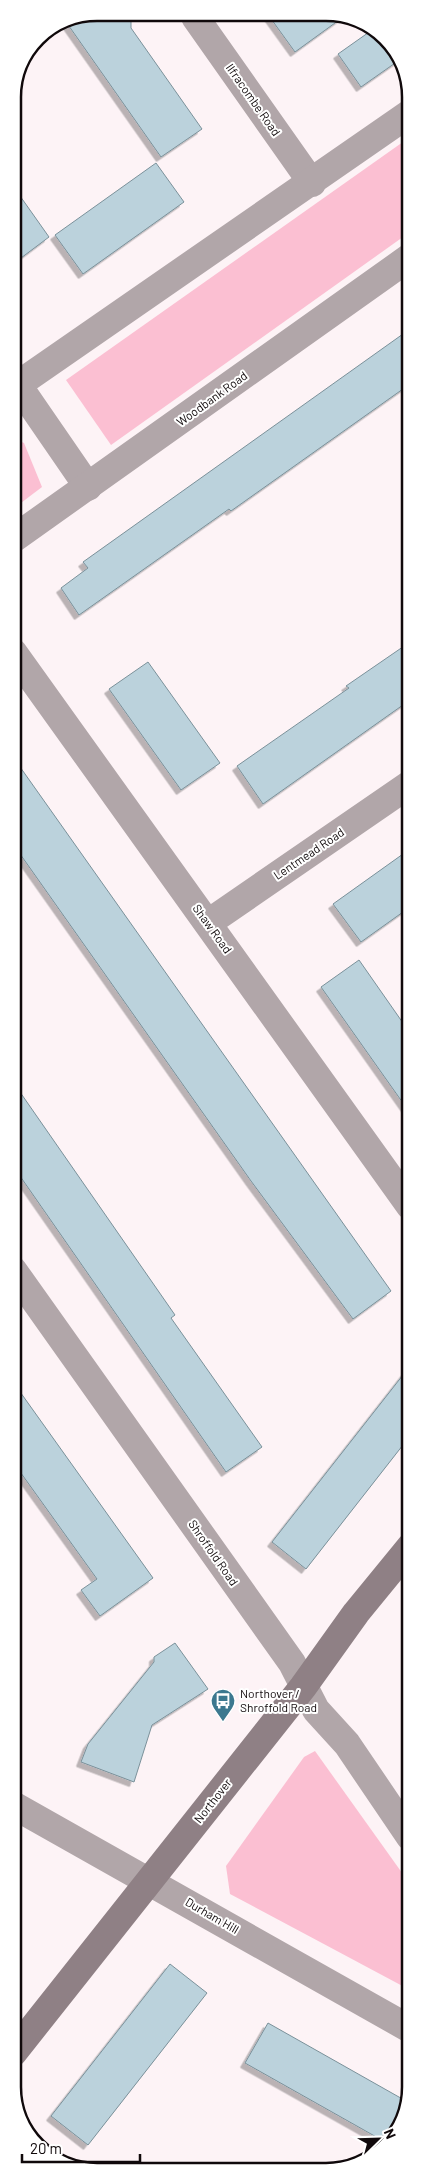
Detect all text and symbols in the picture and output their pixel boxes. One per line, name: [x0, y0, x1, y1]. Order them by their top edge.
street label: Ilfracombe Road: [224, 61, 284, 138]
street label: Woodbank Road: [173, 368, 249, 428]
street label: Lentmead Road: [271, 824, 346, 882]
street label: Shaw Road: [190, 901, 235, 956]
street label: Shroffold Road: [186, 1517, 242, 1588]
place label: Northover / Shroffold Road: [240, 1686, 317, 1714]
bus stop icon: Northover / Shroffold Road: [210, 1688, 236, 1722]
street label: Northover: [191, 1775, 234, 1825]
street label: Durham Hill: [183, 1894, 242, 1936]
north arrow: [353, 2114, 403, 2164]
text: N: [381, 2126, 400, 2141]
scale bar: [22, 2132, 140, 2164]
text: 20 m: [30, 2139, 62, 2157]

